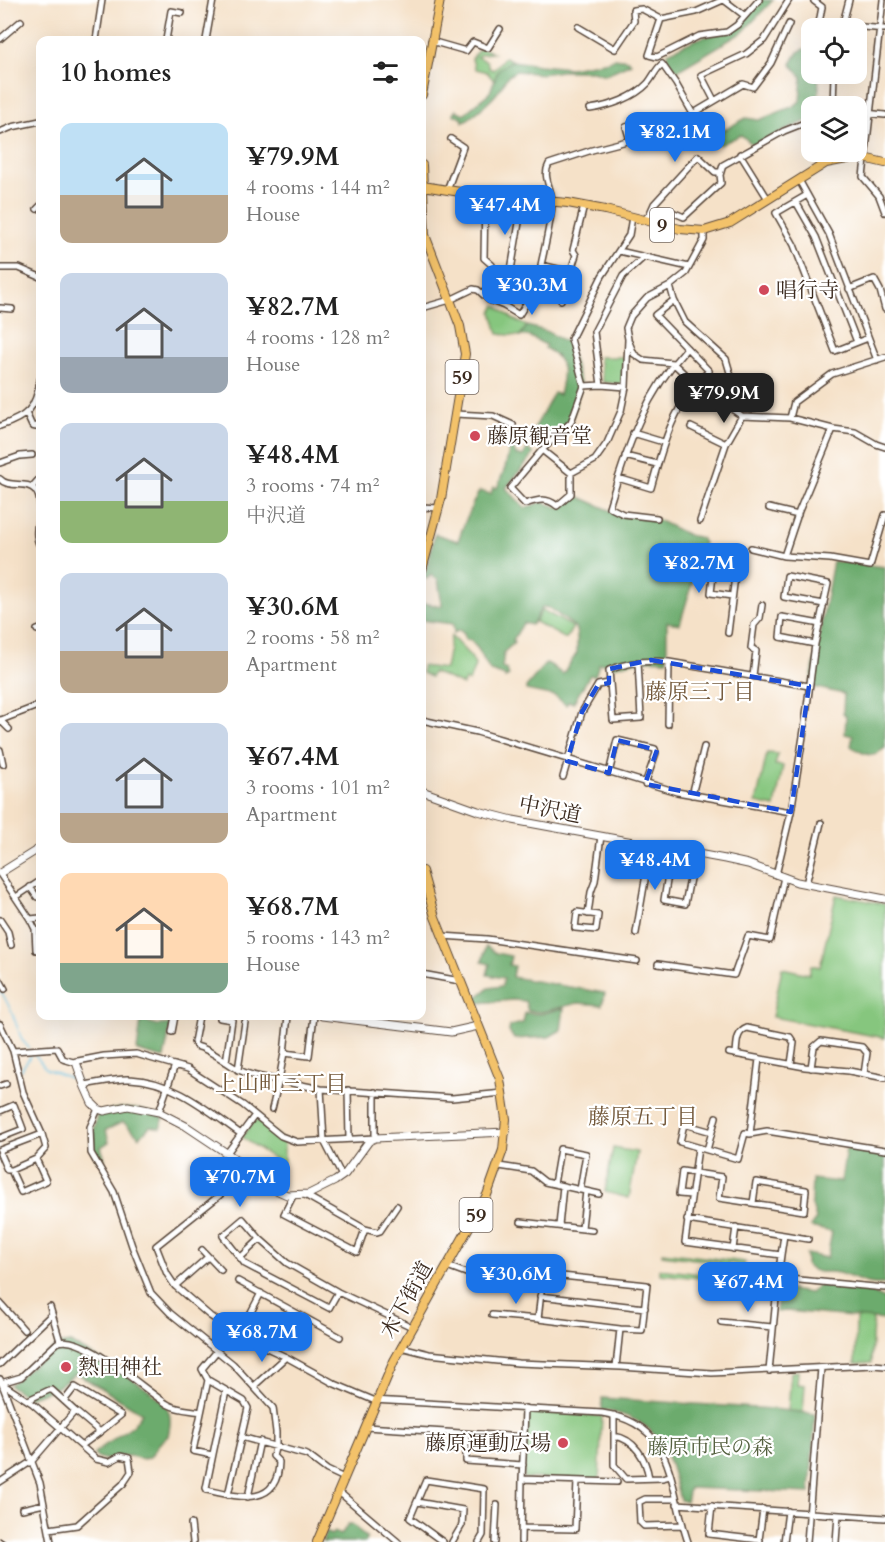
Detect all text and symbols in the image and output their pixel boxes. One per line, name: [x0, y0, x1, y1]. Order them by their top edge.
map controls: [801, 18, 867, 162]
button: locate: [801, 18, 867, 84]
text: 10 homes: [60, 55, 171, 90]
icon: filters: [369, 56, 402, 89]
button: layers: [801, 96, 867, 162]
pin: ¥82.1M: [626, 112, 724, 163]
text: ¥82.1M: [639, 118, 711, 145]
text: ¥79.9M: [246, 139, 339, 174]
icon: home: [108, 147, 180, 219]
text: 4 rooms · 144 m²: [246, 174, 390, 201]
pin: ¥47.4M: [456, 185, 554, 236]
text: ¥47.4M: [469, 191, 541, 218]
text: House: [246, 201, 300, 228]
road number: 9: [650, 208, 674, 242]
pin: ¥30.3M: [483, 265, 581, 316]
text: ¥30.3M: [496, 271, 568, 298]
place label: 唱行寺: [776, 276, 839, 305]
marker: 唱行寺: [757, 283, 771, 297]
text: ¥82.7M: [246, 289, 339, 324]
icon: home: [108, 297, 180, 369]
text: 4 rooms · 128 m²: [246, 324, 390, 351]
text: House: [246, 351, 300, 378]
road number: 59: [446, 360, 478, 394]
pin: ¥79.9M: [675, 373, 773, 424]
text: ¥79.9M: [688, 379, 760, 406]
place label: 藤原観音堂: [487, 422, 592, 451]
marker: 藤原観音堂: [468, 429, 482, 443]
text: ¥48.4M: [246, 437, 339, 472]
icon: home: [108, 447, 180, 519]
text: 3 rooms · 74 m²: [246, 472, 379, 499]
text: 中沢道: [246, 502, 306, 529]
pin: ¥82.7M: [650, 543, 748, 594]
text: ¥82.7M: [663, 549, 735, 576]
text: ¥30.6M: [246, 589, 339, 624]
icon: home: [108, 597, 180, 669]
text: 2 rooms · 58 m²: [246, 624, 379, 651]
text: Apartment: [246, 651, 337, 678]
district label: 藤原三丁目: [645, 677, 755, 707]
text: ¥67.4M: [246, 739, 339, 774]
icon: home: [108, 747, 180, 819]
text: 3 rooms · 101 m²: [246, 774, 390, 801]
street label: 中沢道: [516, 790, 584, 830]
text: Apartment: [246, 801, 337, 828]
pin: ¥48.4M: [606, 840, 704, 891]
text: ¥48.4M: [619, 846, 691, 873]
text: ¥68.7M: [246, 889, 339, 924]
icon: home: [108, 897, 180, 969]
text: 5 rooms · 143 m²: [246, 924, 390, 951]
text: House: [246, 951, 300, 978]
district label: 上山町三丁目: [215, 1069, 347, 1099]
district label: 藤原五丁目: [588, 1102, 698, 1132]
pin: ¥70.7M: [191, 1157, 289, 1208]
text: ¥70.7M: [204, 1163, 276, 1190]
road number: 59: [460, 1198, 492, 1232]
pin: ¥30.6M: [467, 1254, 565, 1305]
street label: 木下街道: [374, 1256, 440, 1344]
text: ¥30.6M: [480, 1260, 552, 1287]
pin: ¥67.4M: [699, 1262, 797, 1313]
text: ¥67.4M: [712, 1268, 784, 1295]
pin: ¥68.7M: [213, 1312, 311, 1363]
text: ¥68.7M: [226, 1318, 298, 1345]
place label: 熱田神社: [78, 1353, 162, 1382]
marker: 熱田神社: [59, 1360, 73, 1374]
place label: 藤原運動広場: [425, 1429, 551, 1458]
park label: 藤原市民の森: [647, 1433, 773, 1462]
marker: 藤原運動広場: [556, 1436, 570, 1450]

